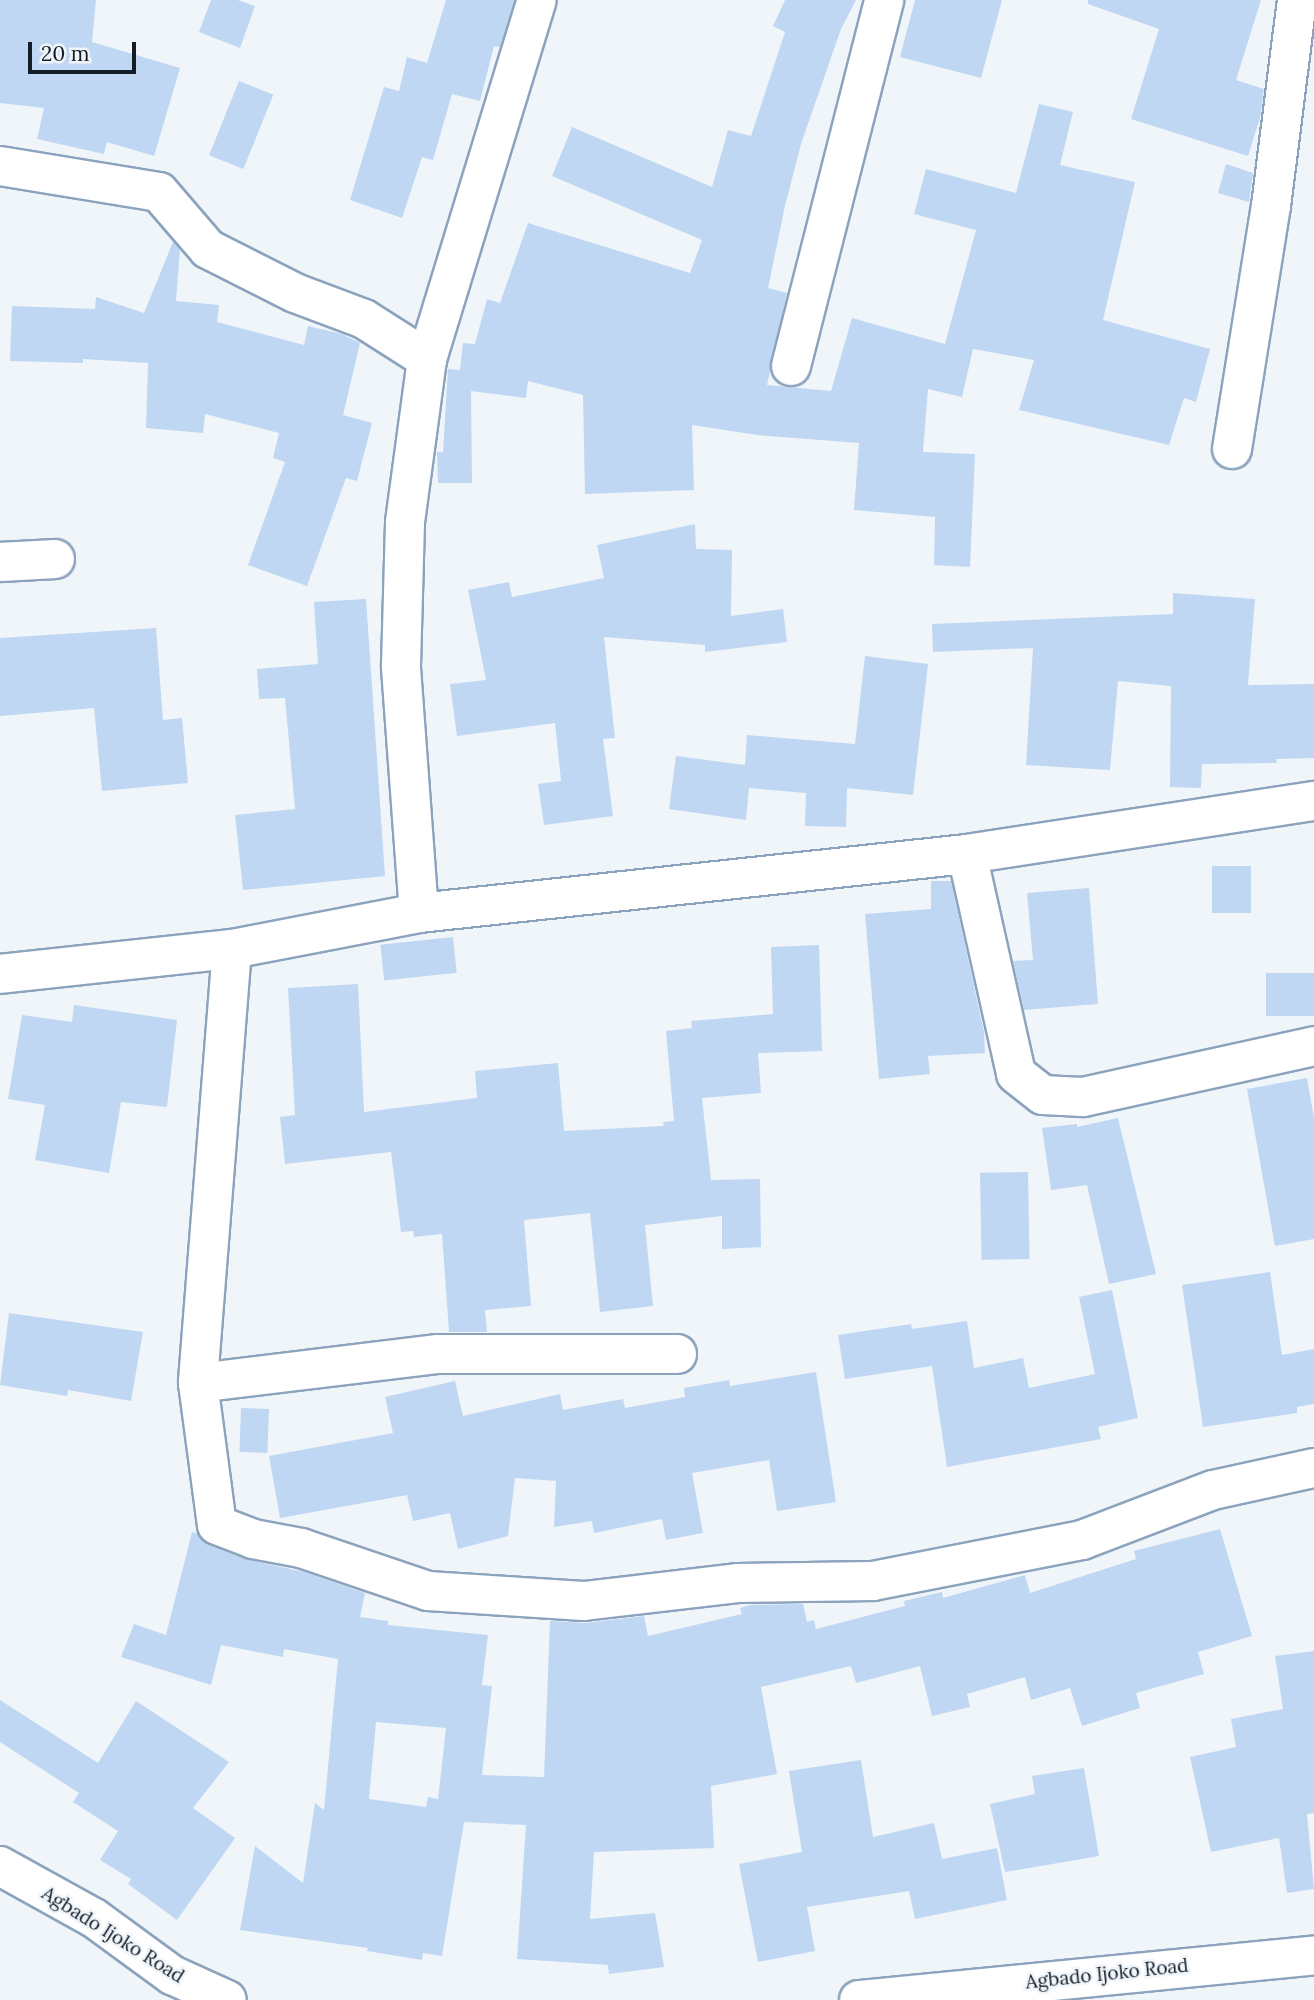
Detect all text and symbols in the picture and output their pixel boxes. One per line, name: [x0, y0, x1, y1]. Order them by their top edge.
scale bar: [32, 28, 140, 72]
text: 20 m: [41, 40, 90, 67]
street label: Agbado Ijoko Road: [38, 1882, 188, 1988]
street label: Agbado Ijoko Road: [1024, 1954, 1190, 1994]

